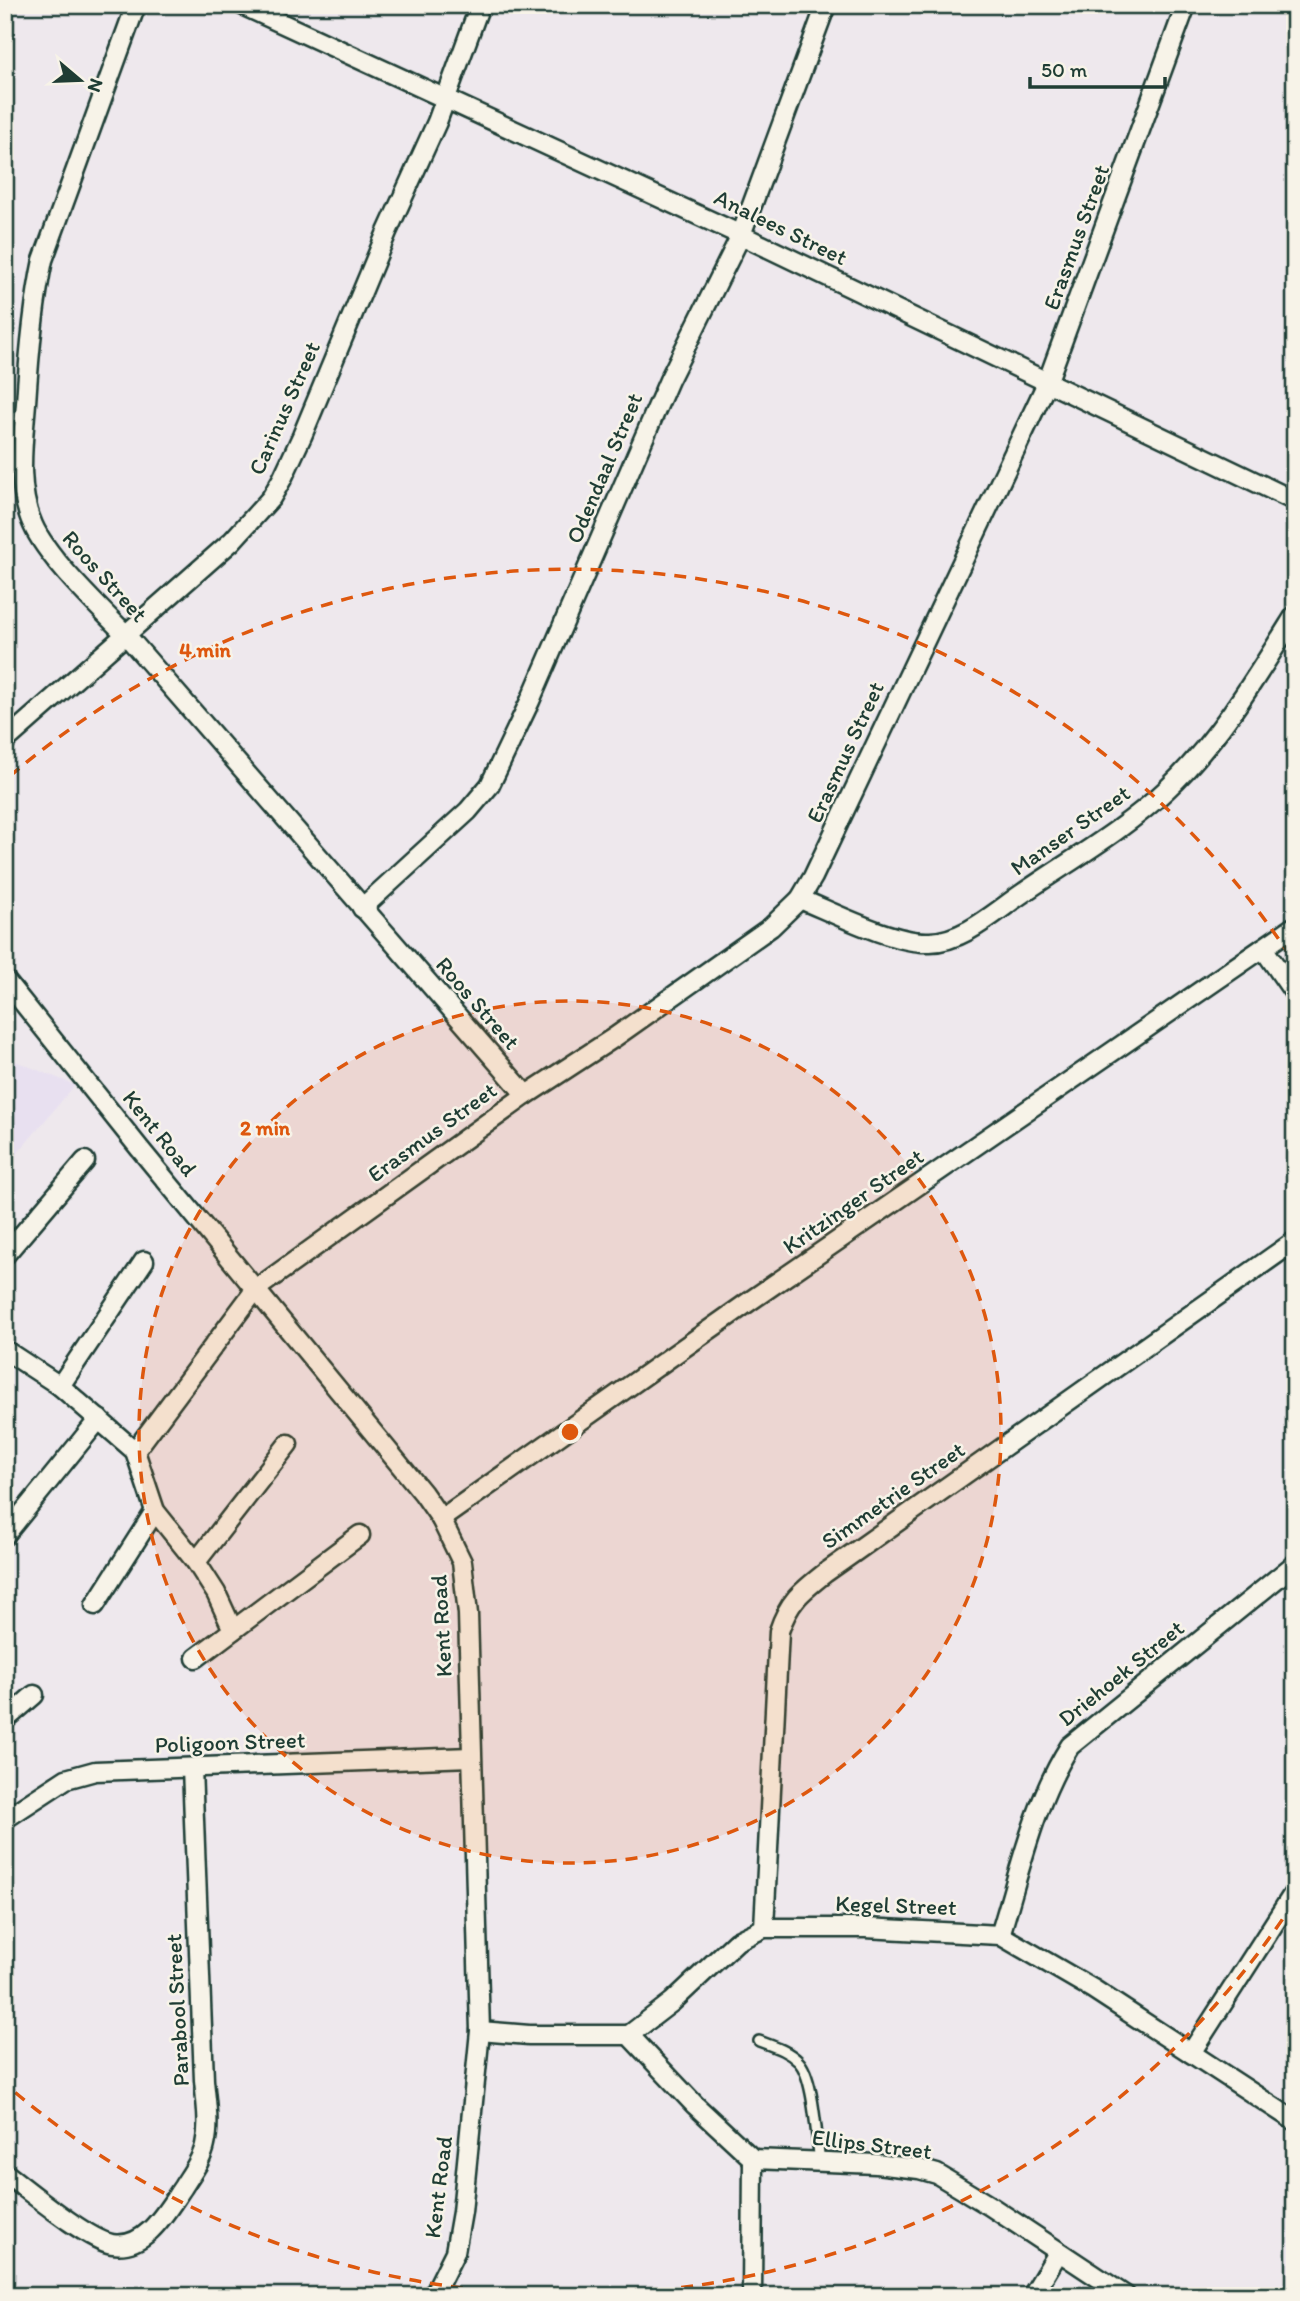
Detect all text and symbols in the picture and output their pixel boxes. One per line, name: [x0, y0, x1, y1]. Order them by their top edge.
north arrow: [46, 46, 116, 116]
scale bar: [1030, 46, 1165, 90]
text: 50 m: [1041, 57, 1088, 82]
text: N: [83, 76, 109, 95]
street label: Erasmus Street: [1037, 160, 1115, 314]
street label: Analees Street: [710, 183, 852, 271]
street label: Carinus Street: [242, 337, 326, 479]
street label: Odendaal Street: [560, 388, 648, 548]
street label: Roos Street: [56, 524, 154, 628]
text: 4 min: [179, 637, 232, 662]
street label: Erasmus Street: [800, 677, 890, 827]
street label: Manser Street: [1005, 778, 1135, 881]
street label: Roos Street: [430, 951, 526, 1055]
street label: Erasmus Street: [362, 1076, 502, 1188]
street label: Kent Road: [117, 1084, 203, 1182]
text: 2 min: [240, 1115, 291, 1140]
street label: Kritzinger Street: [777, 1142, 929, 1260]
centre of rings: [558, 1420, 582, 1444]
street label: Simmetrie Street: [816, 1435, 970, 1555]
street label: Kent Road: [424, 1574, 458, 1678]
street label: Driehoek Street: [1053, 1614, 1190, 1732]
street label: Poligoon Street: [154, 1725, 306, 1759]
street label: Kegel Street: [835, 1889, 957, 1921]
street label: Parabool Street: [159, 1933, 195, 2087]
street label: Ellips Street: [811, 2123, 933, 2165]
street label: Kent Road: [418, 2134, 458, 2240]

